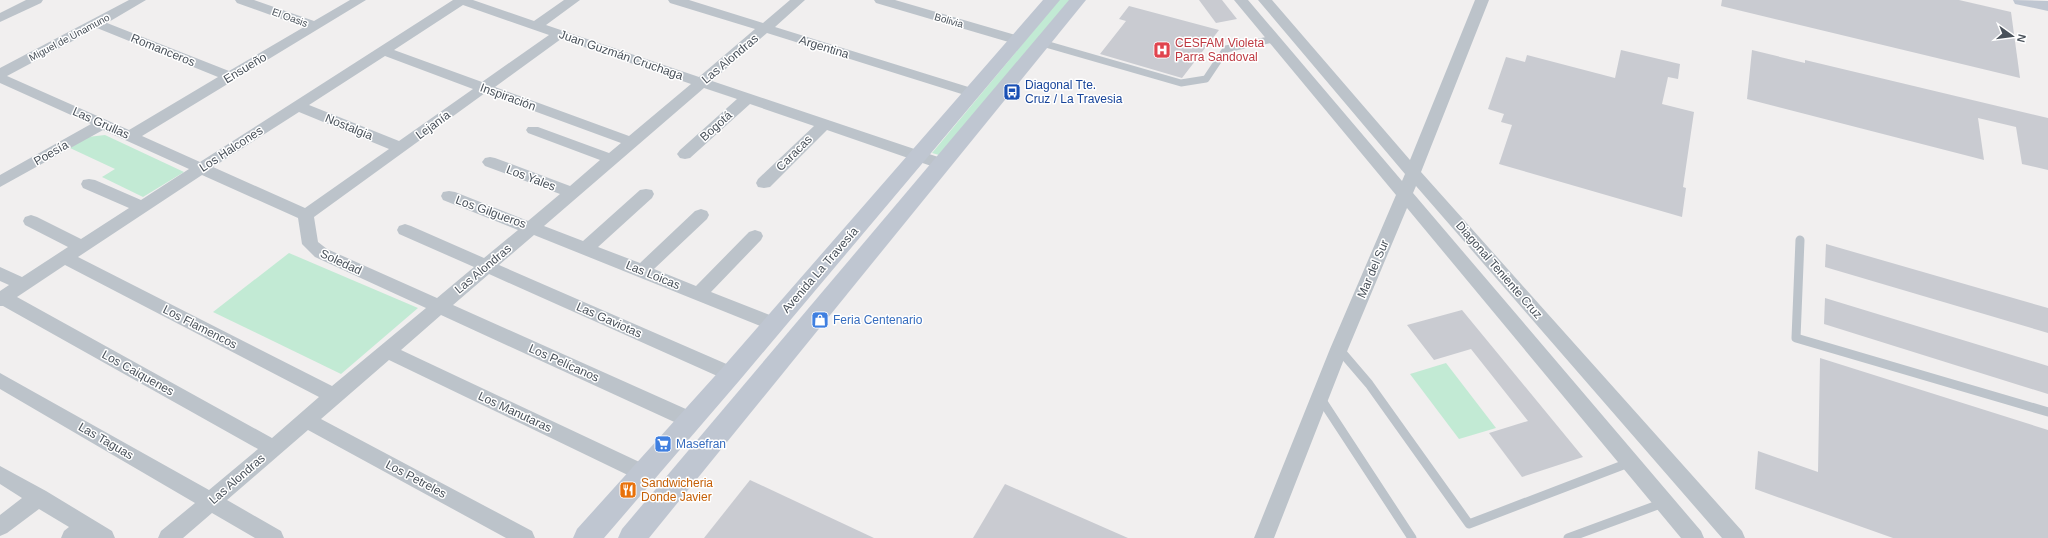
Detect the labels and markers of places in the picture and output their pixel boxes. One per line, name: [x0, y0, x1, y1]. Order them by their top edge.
place label: CESFAM Violeta Parra Sandoval: [1175, 36, 1264, 64]
hospital icon: CESFAM Violeta Parra Sandoval: [1152, 40, 1172, 60]
place label: Diagonal Tte. Cruz / La Travesia: [1025, 78, 1123, 106]
bus stop icon: Diagonal Tte. Cruz / La Travesia: [1002, 82, 1022, 102]
shop icon: Feria Centenario: [810, 310, 830, 330]
place label: Feria Centenario: [833, 313, 923, 327]
supermarket icon: Masefran: [653, 434, 673, 454]
place label: Masefran: [676, 437, 726, 451]
place label: Sandwicheria Donde Javier: [641, 476, 713, 504]
restaurant icon: Sandwicheria Donde Javier: [618, 480, 638, 500]

